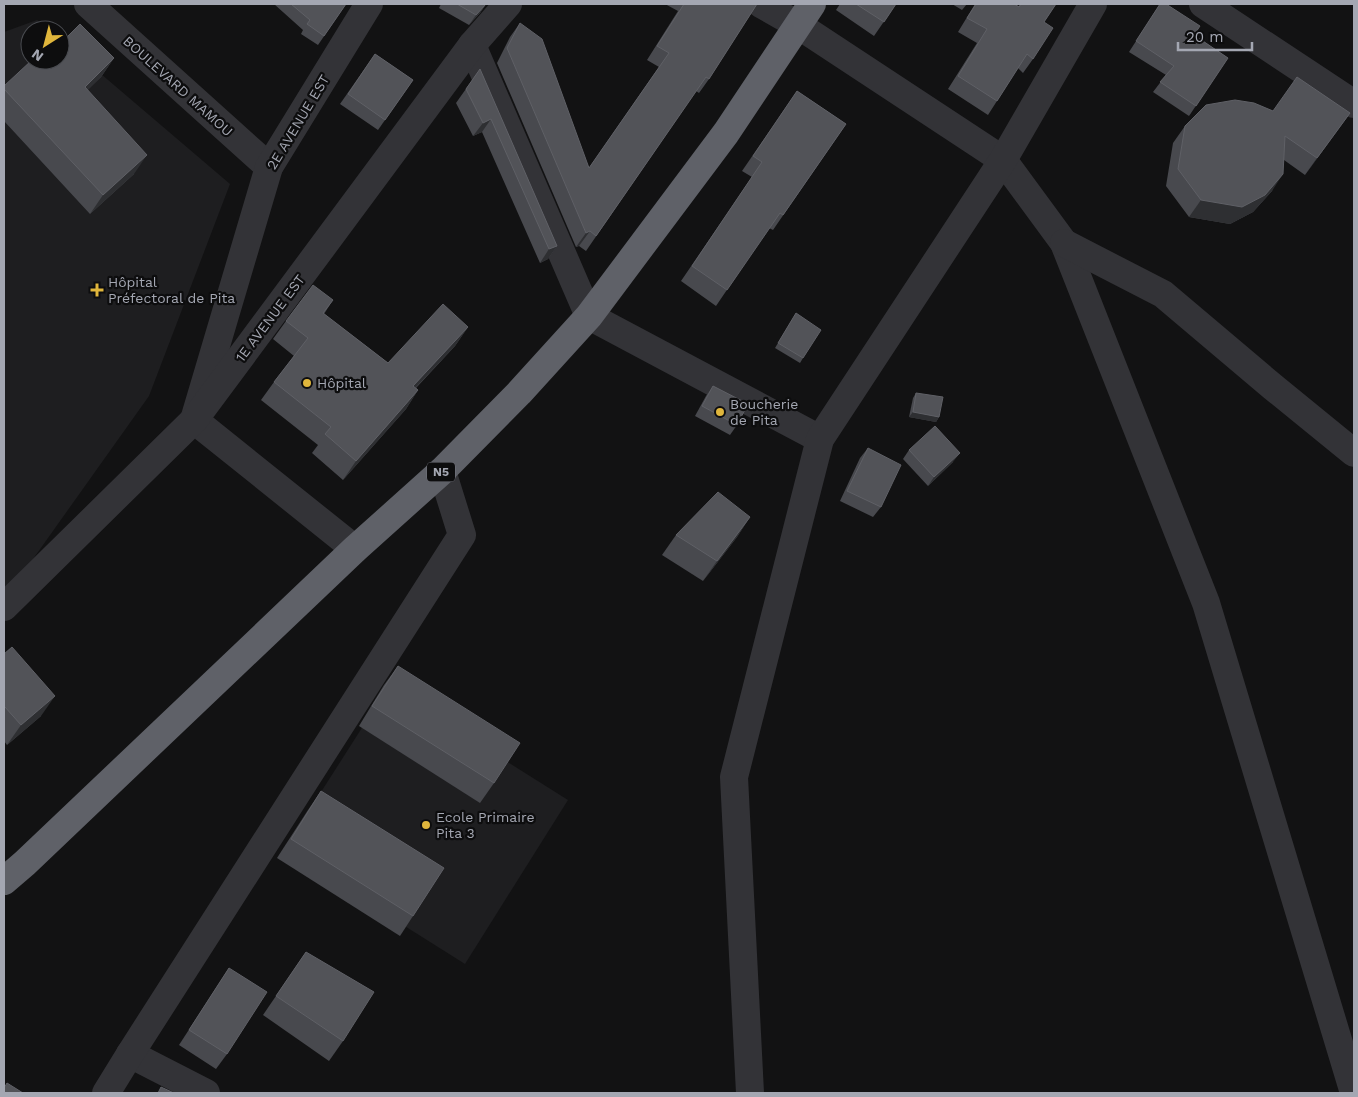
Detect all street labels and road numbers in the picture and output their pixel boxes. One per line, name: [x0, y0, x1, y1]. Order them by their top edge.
street label: BOULEVARD MAMOU: [120, 33, 236, 139]
street label: 2E AVENUE EST: [263, 71, 333, 172]
street label: 1E AVENUE EST: [232, 271, 308, 365]
road number: N5: [427, 462, 455, 482]

